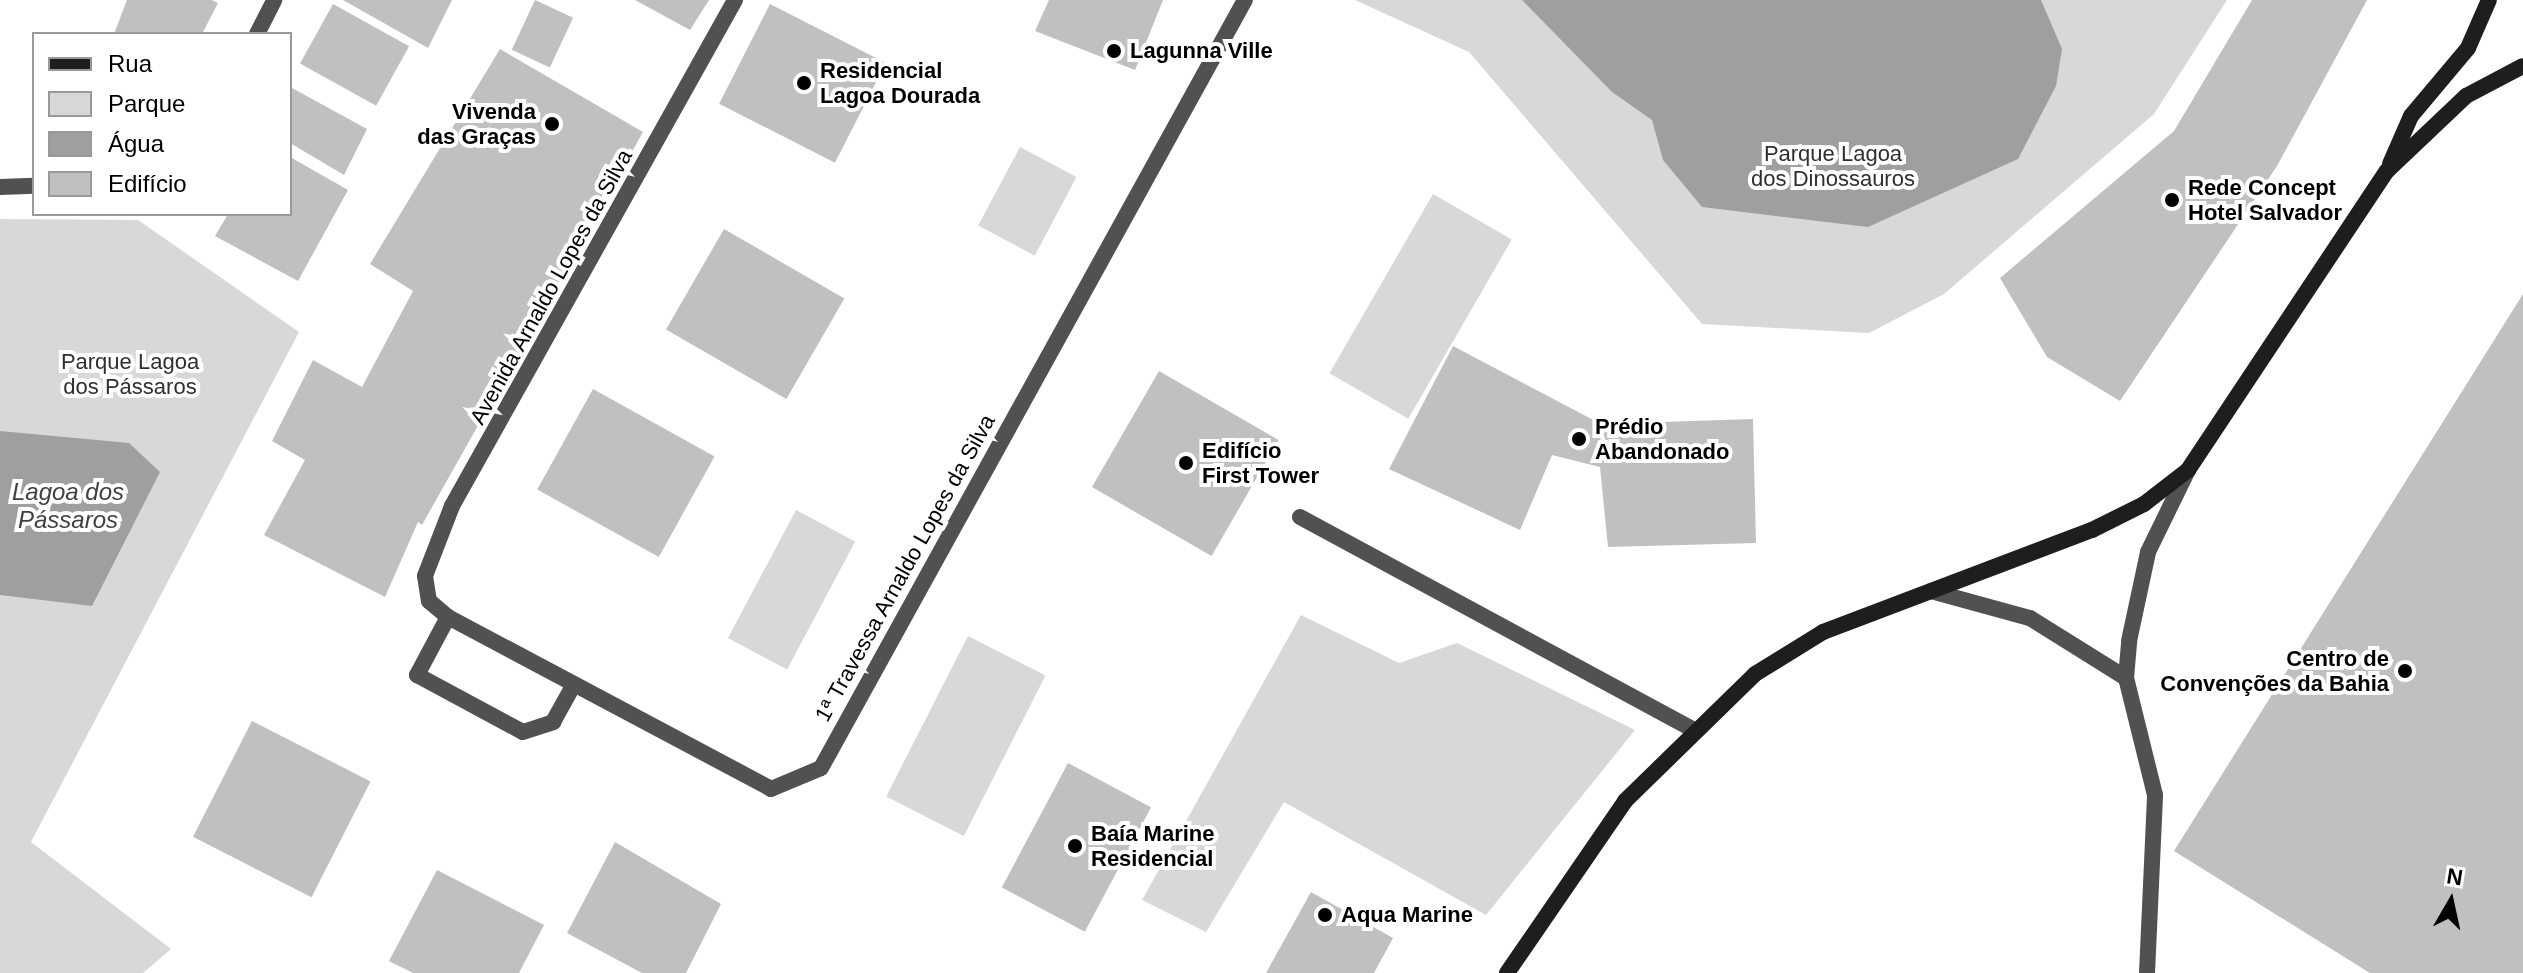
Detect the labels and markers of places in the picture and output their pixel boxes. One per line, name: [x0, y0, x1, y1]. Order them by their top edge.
place label: Lagunna Ville: [1130, 38, 1273, 64]
marker: Lagunna Ville: [1105, 42, 1123, 60]
place label: Residencial Lagoa Dourada: [820, 57, 980, 108]
marker: Residencial Lagoa Dourada: [795, 74, 813, 92]
place label: Vivenda das Graças: [417, 98, 536, 150]
marker: Vivenda das Graças: [543, 115, 561, 133]
place label: Rede Concept Hotel Salvador: [2188, 174, 2342, 226]
marker: Rede Concept Hotel Salvador: [2163, 191, 2181, 209]
place label: Prédio Abandonado: [1595, 413, 1729, 464]
marker: Prédio Abandonado: [1570, 430, 1588, 448]
place label: Edifício First Tower: [1202, 437, 1319, 488]
marker: Edifício First Tower: [1177, 454, 1195, 472]
place label: Centro de Convenções da Bahia: [2160, 645, 2389, 696]
marker: Centro de Convenções da Bahia: [2396, 662, 2414, 680]
place label: Baía Marine Residencial: [1091, 820, 1214, 872]
marker: Baía Marine Residencial: [1066, 837, 1084, 855]
place label: Aqua Marine: [1341, 902, 1473, 928]
marker: Aqua Marine: [1316, 906, 1334, 924]

